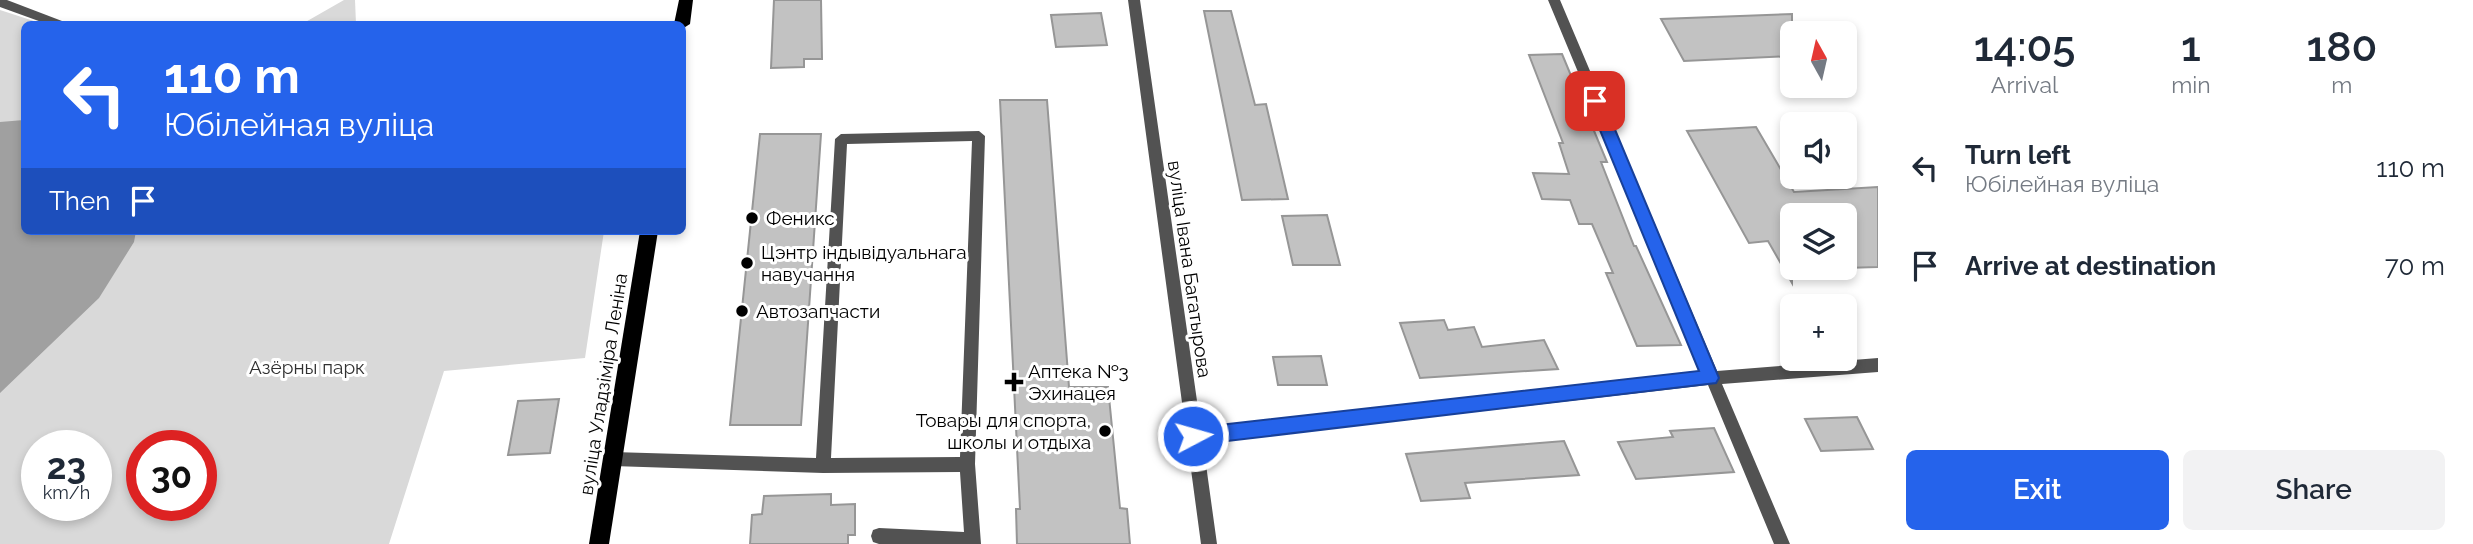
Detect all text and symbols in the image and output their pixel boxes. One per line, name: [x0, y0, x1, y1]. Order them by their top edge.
north arrow: [1780, 21, 1857, 98]
map controls: [1780, 21, 1857, 371]
text: 14:05: [1974, 22, 2075, 71]
text: 1: [2181, 22, 2201, 71]
text: 180: [2306, 22, 2377, 71]
text: 110 m: [164, 47, 300, 104]
icon: left: [49, 49, 140, 140]
pin: [1565, 71, 1625, 131]
text: Arrival: [1991, 71, 2058, 98]
text: min: [2171, 71, 2211, 98]
text: m: [2331, 71, 2352, 98]
icon: arrive: [1576, 82, 1614, 120]
text: Юбілейная вуліца: [164, 106, 434, 143]
button: sound: [1780, 112, 1857, 189]
text: Turn left: [1965, 140, 2071, 170]
icon: left: [1906, 149, 1944, 187]
text: 110 m: [2376, 153, 2445, 183]
street label: вуліца Івана Багатырова: [1164, 159, 1216, 379]
text: Юбілейная вуліца: [1965, 170, 2159, 197]
icon: arrive: [124, 182, 162, 220]
text: Then: [49, 186, 110, 216]
button: layers: [1780, 203, 1857, 280]
place label: Феникс: [766, 207, 835, 229]
marker: Феникс: [744, 210, 760, 226]
place label: Цэнтр індывідуальнага навучання: [761, 241, 967, 285]
icon: arrive: [1906, 247, 1944, 285]
text: Arrive at destination: [1965, 251, 2216, 281]
text: 70 m: [2385, 251, 2445, 281]
marker: Цэнтр індывідуальнага навучання: [739, 255, 755, 271]
street label: вуліца Уладзіміра Леніна: [575, 271, 631, 497]
button: +: [1780, 294, 1857, 371]
place label: Автозапчасти: [756, 300, 880, 322]
marker: Автозапчасти: [734, 303, 750, 319]
park label: Азёрны парк: [249, 356, 365, 378]
place label: Аптека №3 Эхинацея: [1028, 360, 1129, 404]
marker: Аптека №3 Эхинацея: [1006, 374, 1022, 390]
position arrow: [1156, 399, 1230, 473]
place label: Товары для спорта, школы и отдыха: [916, 409, 1091, 453]
marker: Товары для спорта, школы и отдыха: [1097, 423, 1113, 439]
speed limit sign: 30: [126, 430, 217, 521]
text: 23: [47, 446, 86, 487]
button: Exit: [1906, 450, 2169, 530]
button: Share: [2183, 450, 2445, 530]
text: km/h: [43, 482, 90, 503]

